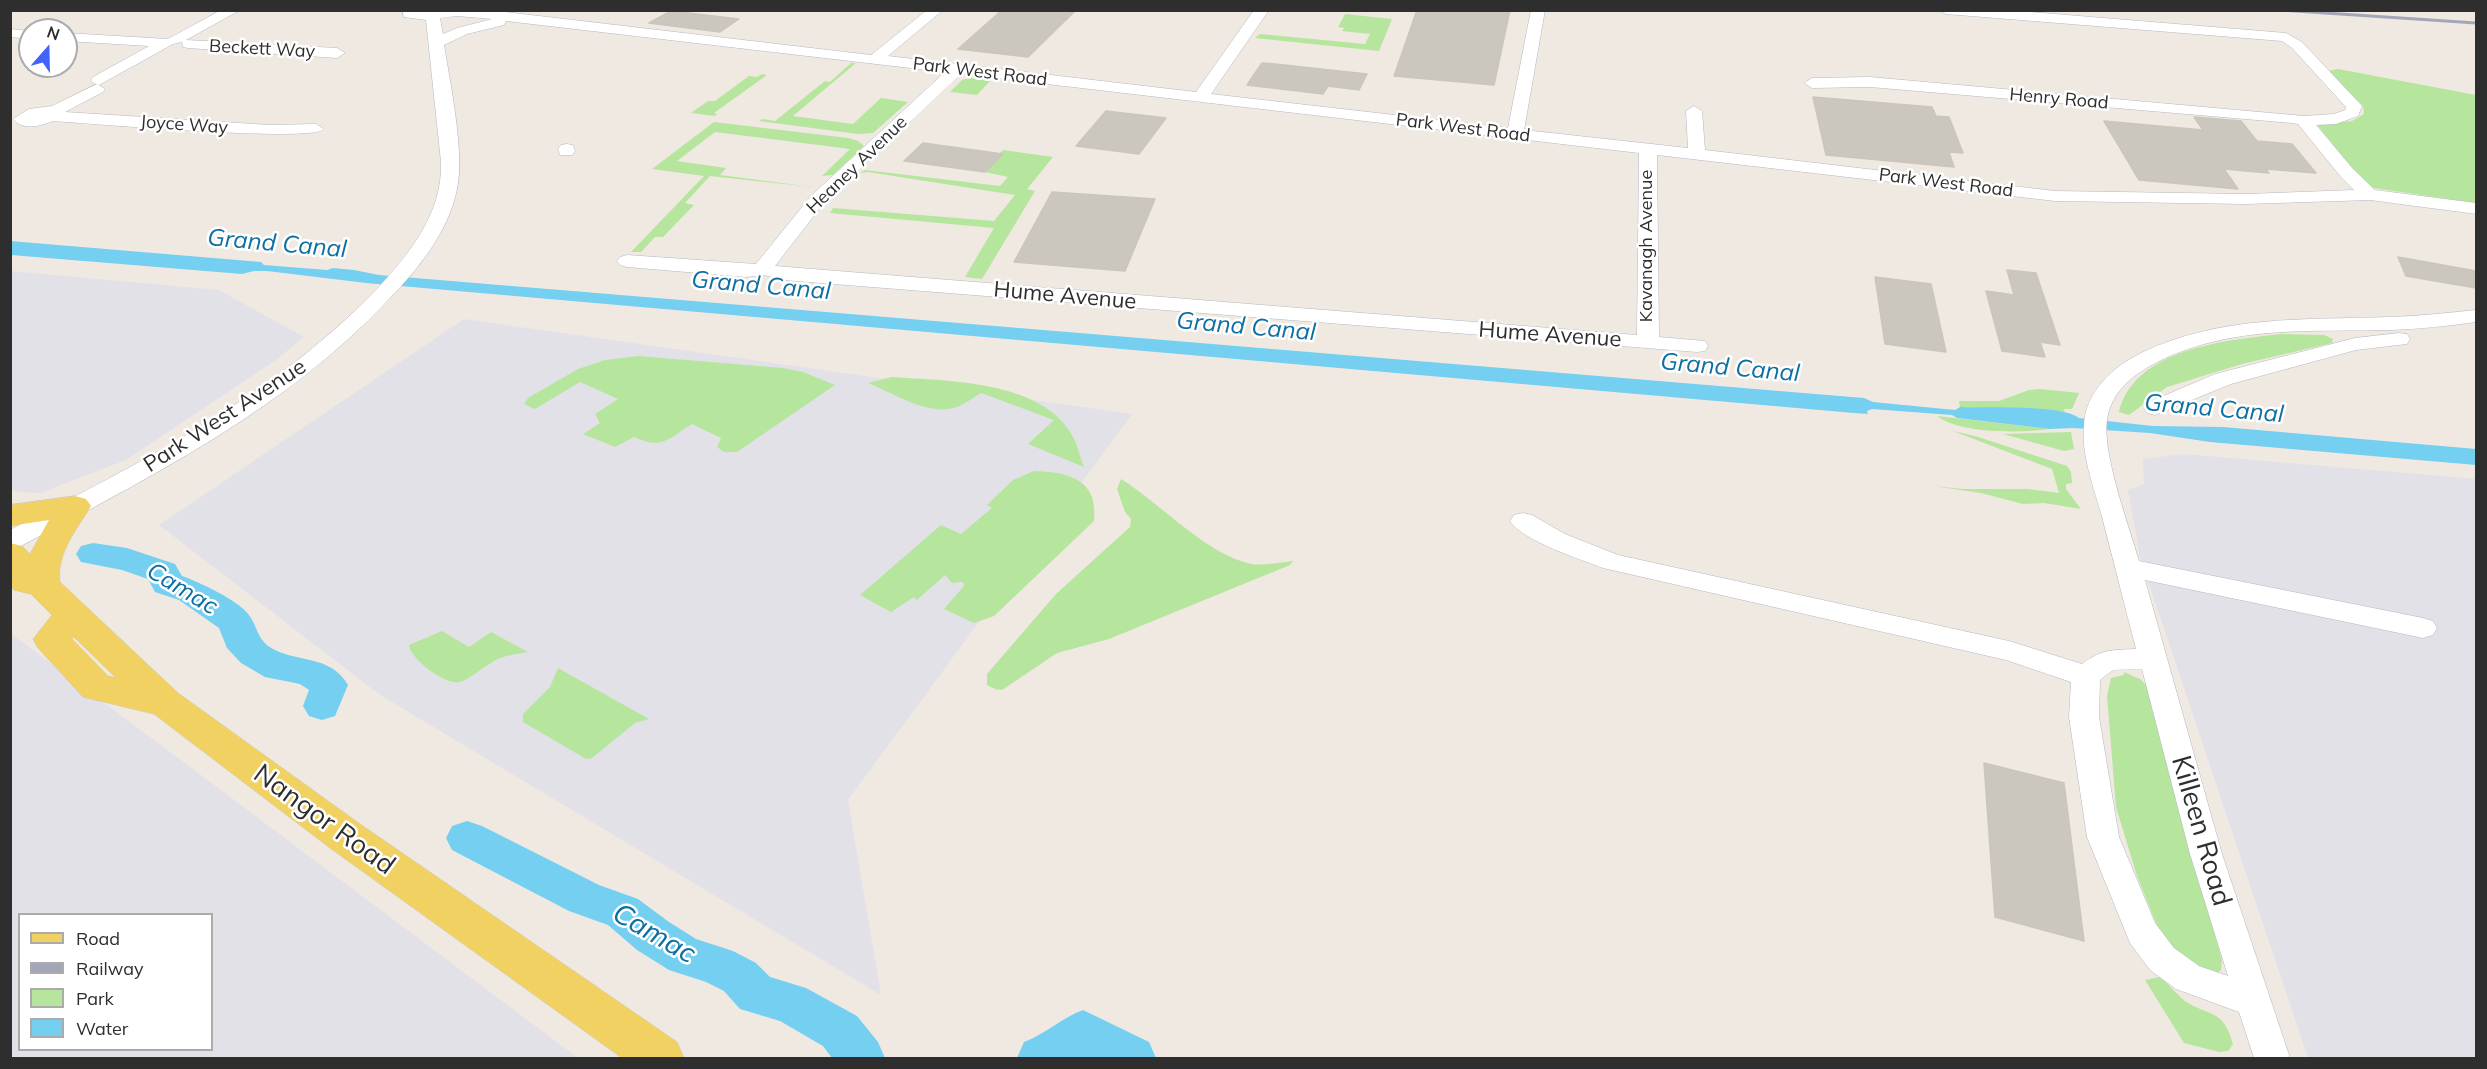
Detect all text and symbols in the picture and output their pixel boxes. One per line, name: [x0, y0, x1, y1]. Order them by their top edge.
north arrow: [18, 18, 78, 78]
text: N: [44, 21, 63, 44]
street label: Beckett Way: [208, 35, 316, 63]
street label: Park West Road: [912, 53, 1048, 91]
street label: Henry Road: [2008, 84, 2110, 114]
street label: Park West Road: [1395, 109, 1531, 147]
street label: Joyce Way: [139, 111, 229, 139]
street label: Heaney Avenue: [802, 112, 912, 218]
street label: Park West Road: [1878, 164, 2014, 202]
street label: Kavanagh Avenue: [1636, 170, 1658, 322]
water label: Grand Canal: [206, 224, 348, 264]
water label: Grand Canal: [690, 266, 832, 306]
street label: Hume Avenue: [993, 277, 1137, 315]
water label: Grand Canal: [1175, 307, 1317, 347]
street label: Hume Avenue: [1478, 317, 1622, 353]
water label: Grand Canal: [1659, 348, 1801, 388]
street label: Park West Avenue: [139, 354, 311, 478]
water label: Grand Canal: [2143, 389, 2285, 429]
water label: Camac: [141, 557, 223, 621]
street label: Killeen Road: [2164, 752, 2238, 910]
street label: Nangor Road: [247, 758, 401, 882]
water label: Camac: [606, 897, 702, 971]
legend: [18, 913, 213, 1051]
text: Road: [76, 927, 120, 950]
text: Railway: [76, 957, 144, 980]
text: Park: [76, 987, 114, 1010]
text: Water: [76, 1017, 128, 1040]

